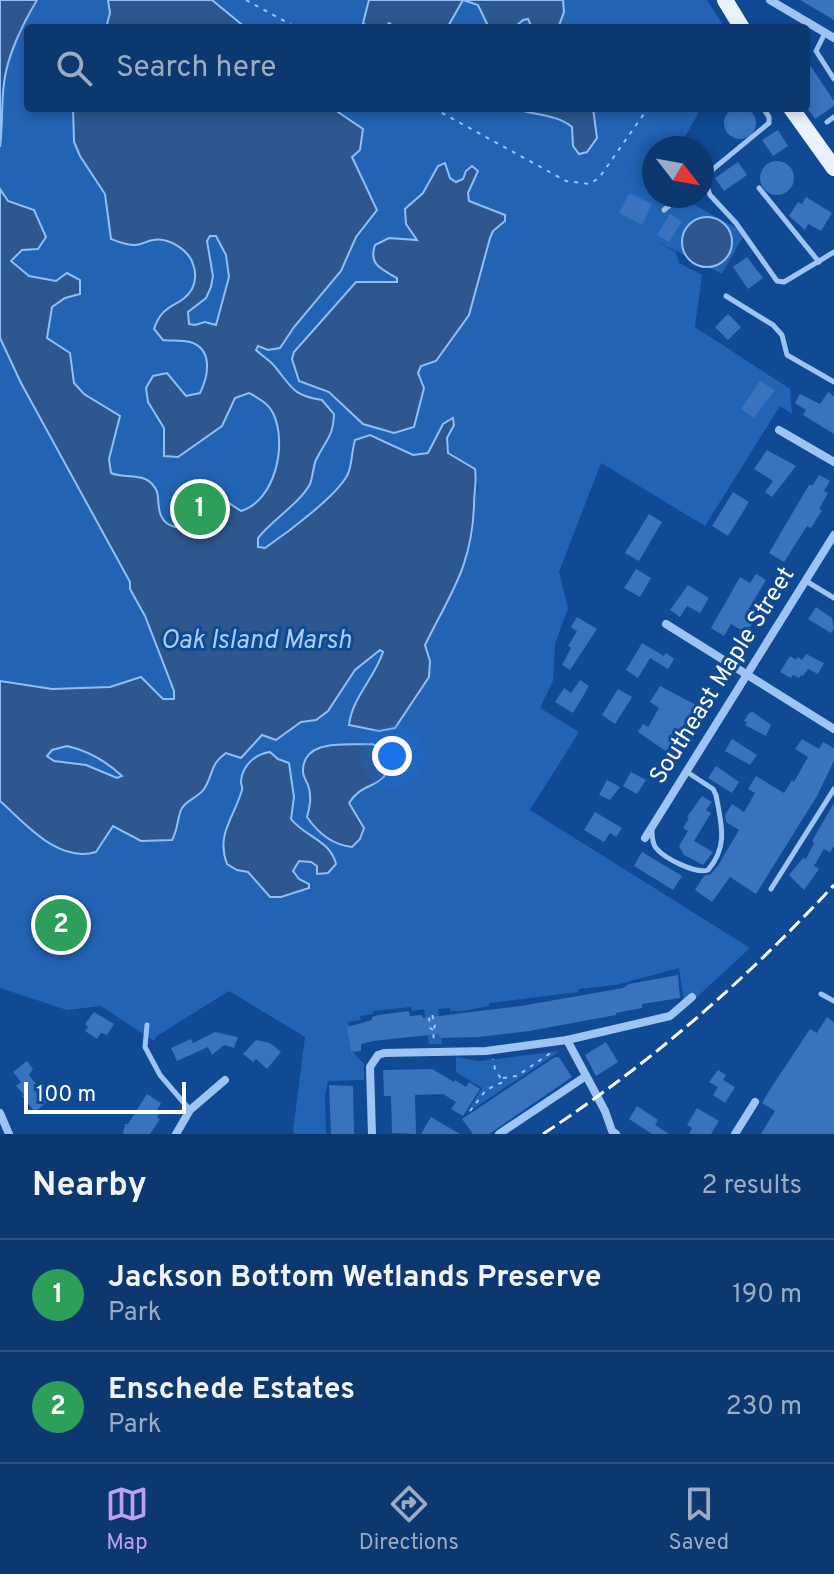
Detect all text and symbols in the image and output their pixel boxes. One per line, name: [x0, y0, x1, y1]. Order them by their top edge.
search box: [24, 24, 810, 112]
icon: search: [52, 46, 96, 90]
text: Search here: [116, 50, 276, 87]
north arrow: [642, 136, 714, 208]
pin: 1: [174, 479, 226, 539]
street label: Southeast Maple Street: [644, 562, 802, 790]
water label: Oak Island Marsh: [161, 625, 351, 658]
your location: [372, 736, 412, 776]
pin: 2: [35, 895, 87, 955]
scale bar: [24, 1078, 186, 1114]
text: 100 m: [36, 1082, 96, 1109]
text: Nearby: [32, 1165, 147, 1208]
text: 2 results: [702, 1170, 802, 1203]
text: Jackson Bottom Wetlands Preserve: [108, 1260, 602, 1297]
text: 1: [53, 1279, 63, 1312]
text: 190 m: [732, 1279, 802, 1312]
text: Park: [108, 1297, 162, 1330]
text: Enschede Estates: [108, 1372, 355, 1409]
text: 2: [50, 1391, 66, 1424]
text: 230 m: [726, 1391, 802, 1424]
text: Park: [108, 1409, 162, 1442]
tab: Map: [105, 1482, 149, 1557]
tab: Directions: [359, 1482, 459, 1557]
tab: Saved: [669, 1482, 729, 1557]

